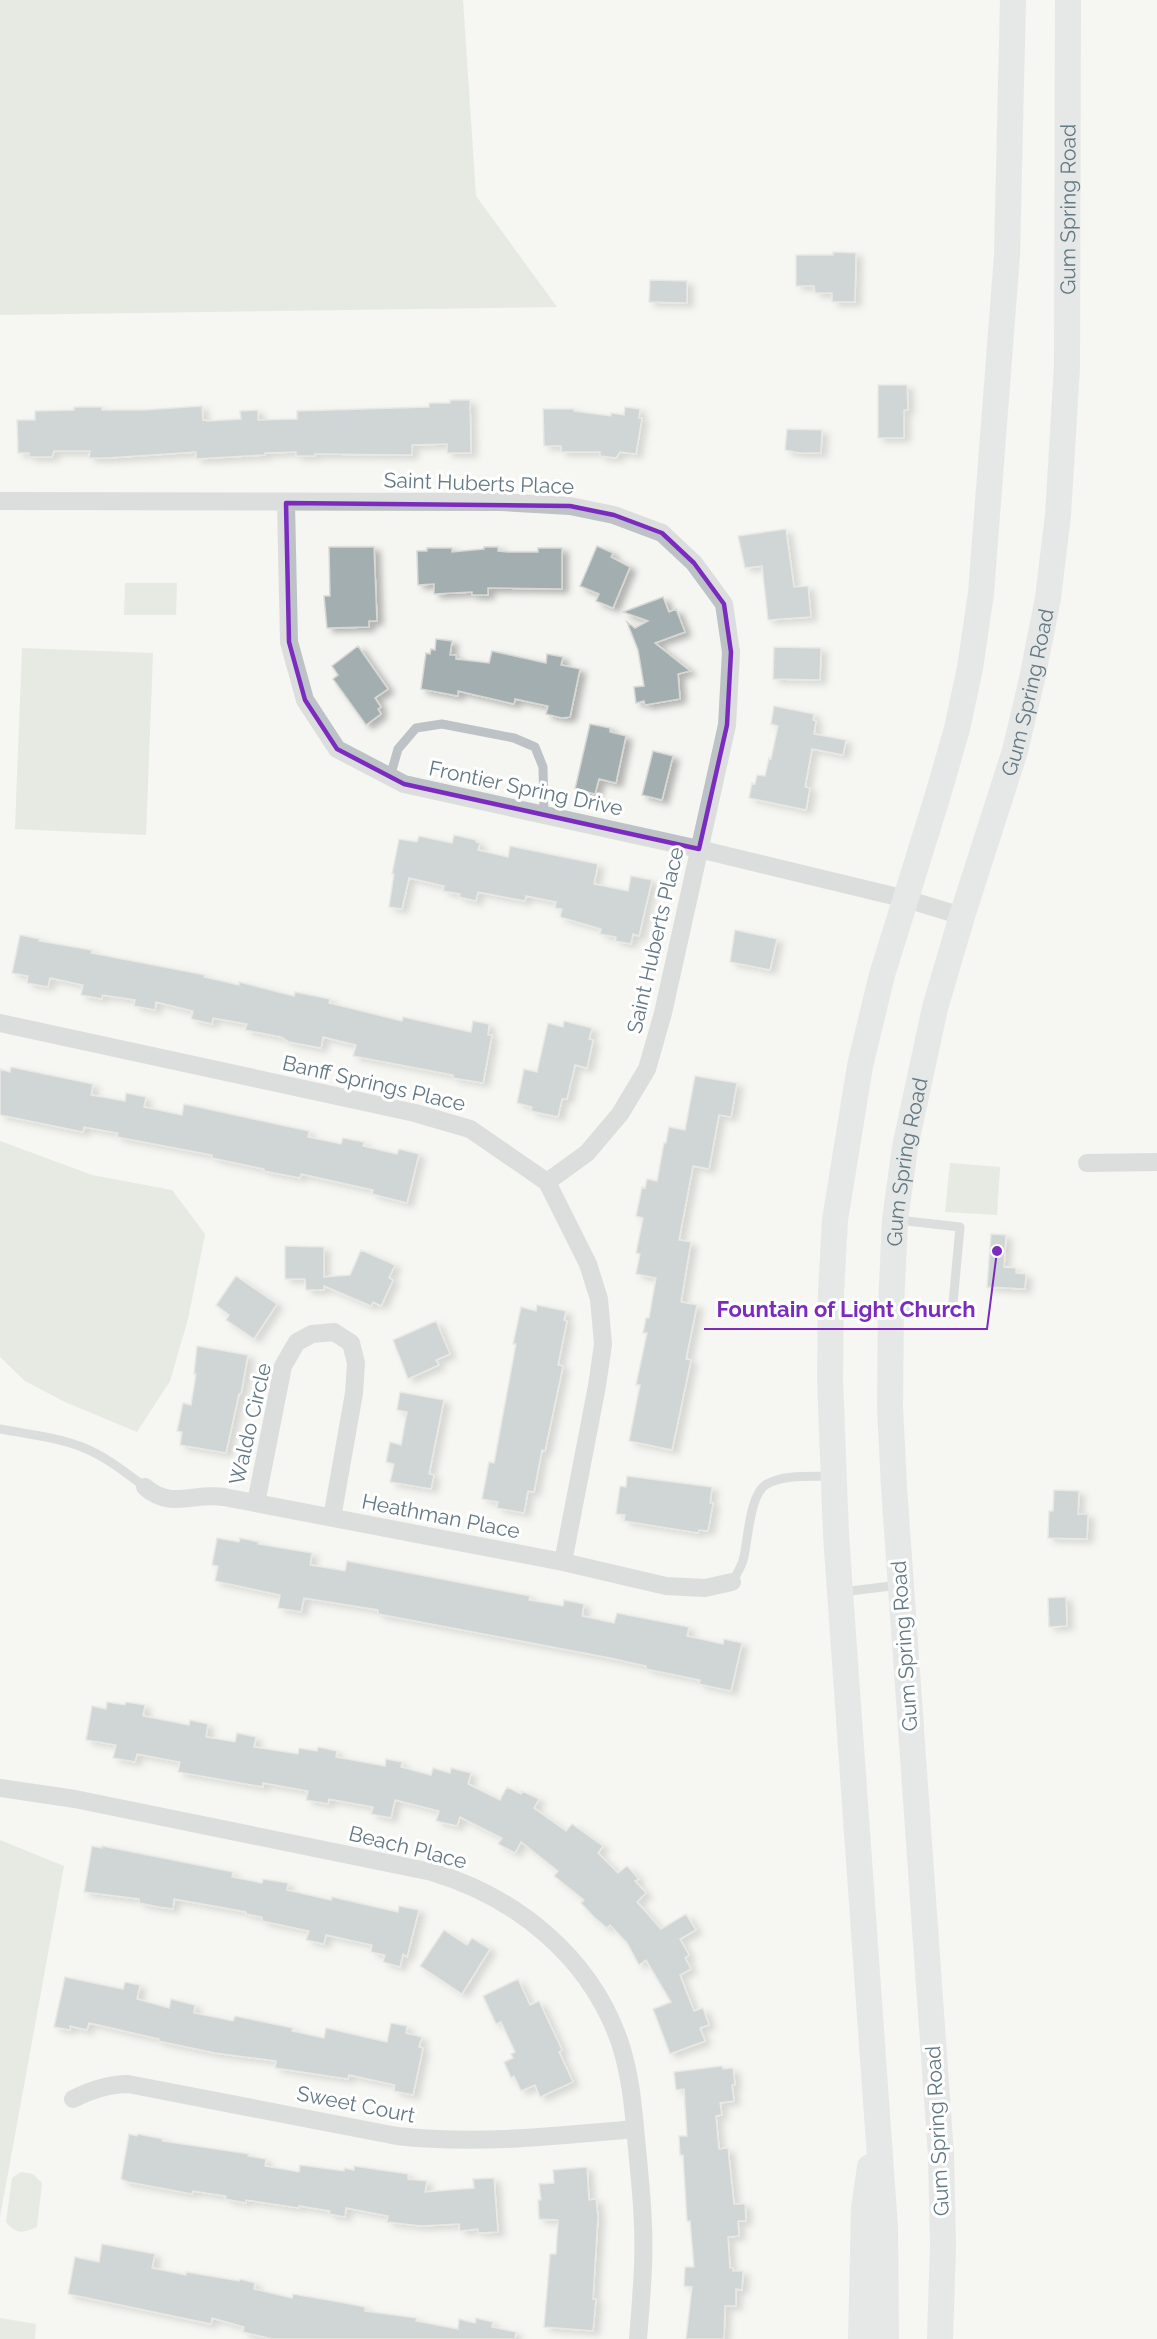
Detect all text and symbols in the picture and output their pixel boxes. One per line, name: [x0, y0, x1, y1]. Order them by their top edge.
street label: Gum Spring Road: [1055, 124, 1080, 295]
street label: Saint Huberts Place: [383, 467, 575, 499]
street label: Gum Spring Road: [995, 606, 1058, 779]
street label: Frontier Spring Drive: [427, 755, 625, 821]
street label: Saint Huberts Place: [621, 844, 689, 1036]
street label: Banff Springs Place: [280, 1050, 468, 1116]
street label: Gum Spring Road: [881, 1075, 932, 1247]
callout: Fountain of Light Church: [704, 1289, 987, 1329]
text: Fountain of Light Church: [717, 1296, 975, 1322]
street label: Waldo Circle: [224, 1361, 276, 1487]
street label: Heathman Place: [360, 1488, 522, 1544]
street label: Gum Spring Road: [886, 1560, 922, 1732]
street label: Beach Place: [346, 1820, 470, 1874]
street label: Gum Spring Road: [920, 2045, 954, 2217]
street label: Sweet Court: [295, 2080, 417, 2128]

